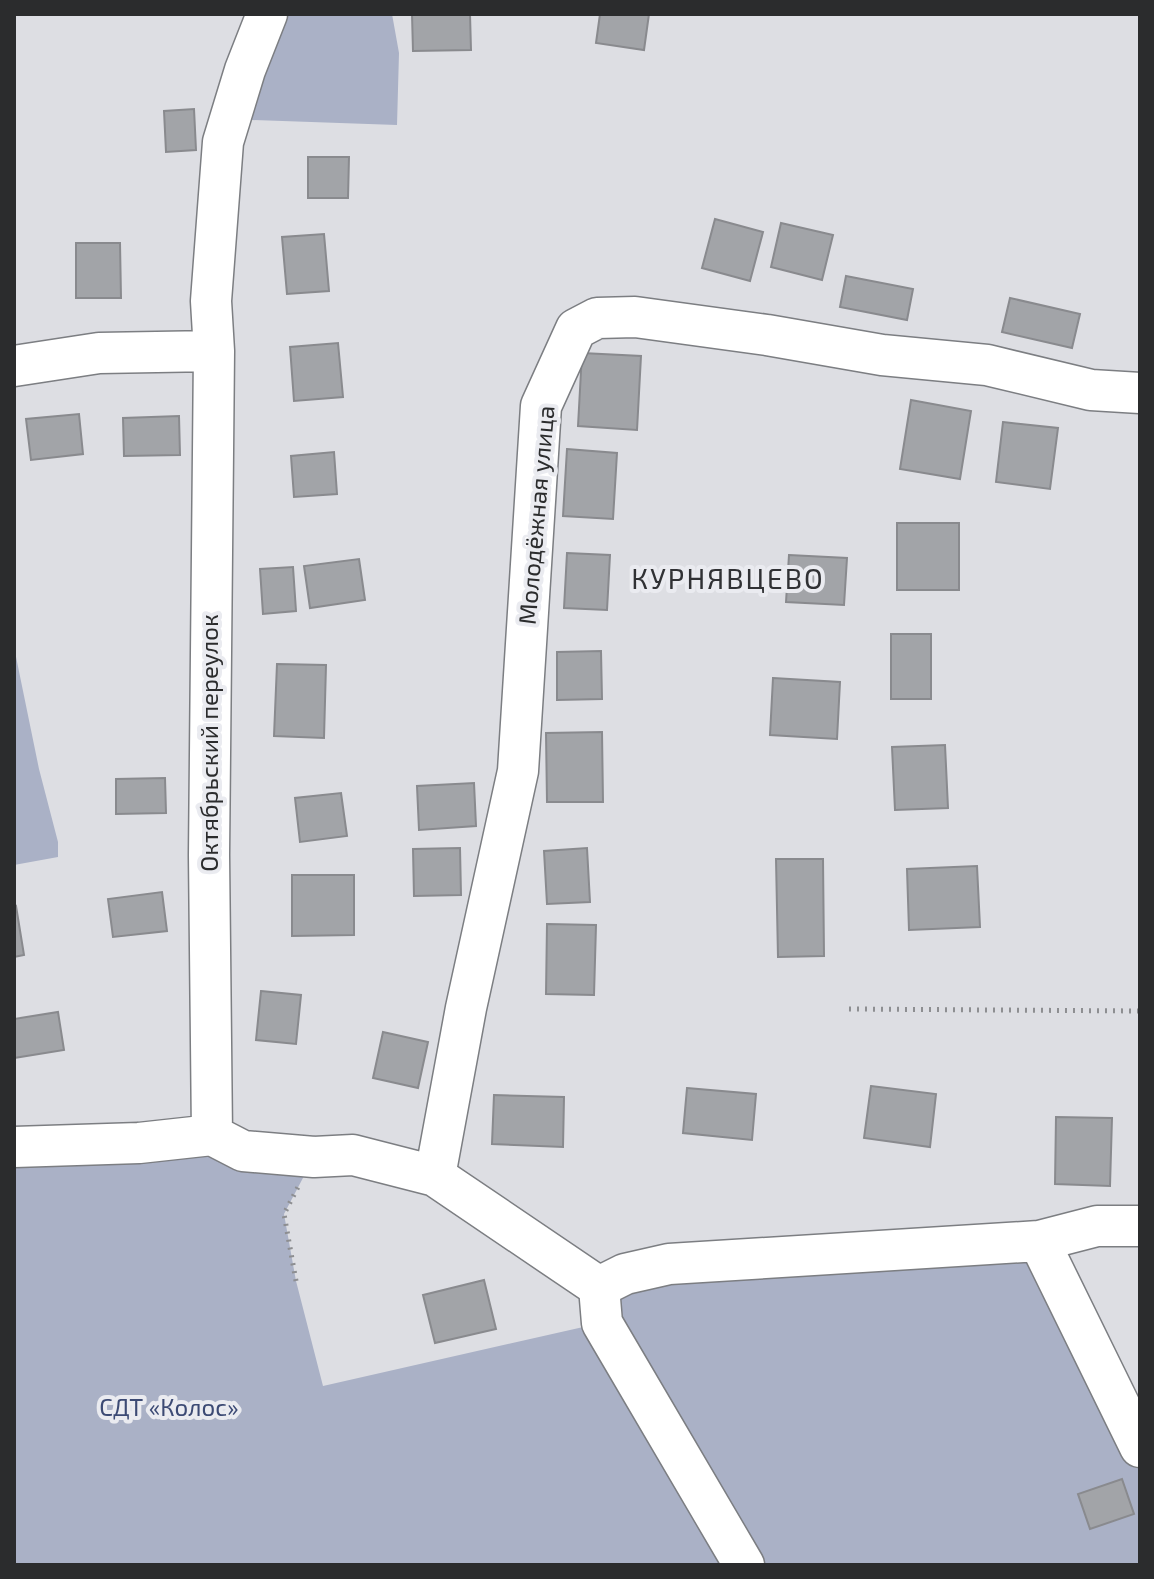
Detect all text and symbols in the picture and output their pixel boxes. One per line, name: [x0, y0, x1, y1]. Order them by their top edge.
street label: Молодёжная улица: [511, 404, 561, 626]
district label: КУРНЯВЦЕВО: [631, 561, 825, 595]
street label: Октябрьский переулок: [194, 614, 224, 872]
park label: СДТ «Колос»: [99, 1392, 239, 1421]

